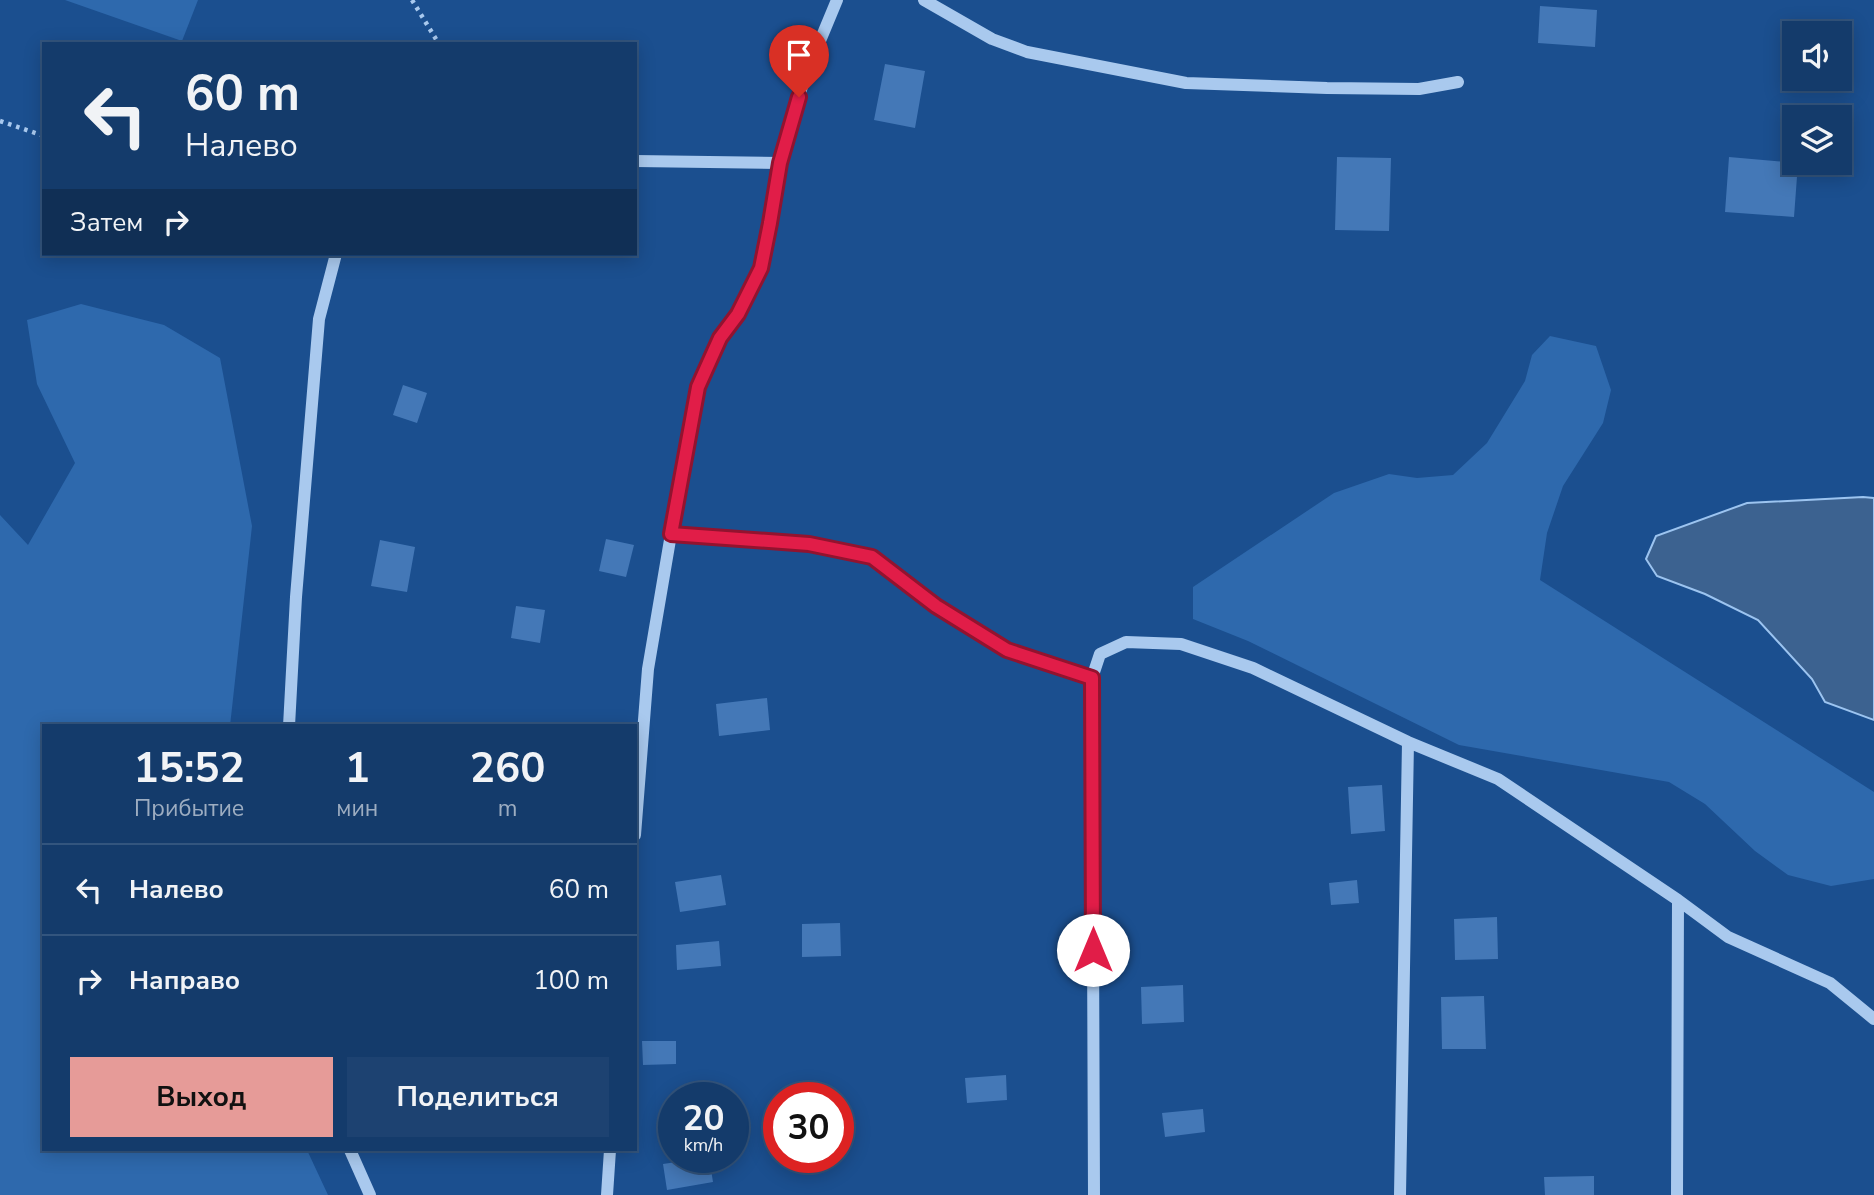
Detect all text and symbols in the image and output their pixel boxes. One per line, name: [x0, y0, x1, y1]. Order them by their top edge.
map controls: [1782, 21, 1852, 175]
button: sound: [1782, 21, 1852, 91]
pin: [769, 25, 829, 97]
icon: arrive: [780, 36, 818, 74]
text: 60 m: [185, 60, 300, 127]
icon: left: [70, 70, 161, 161]
button: layers: [1782, 105, 1852, 175]
text: Налево: [185, 124, 298, 167]
icon: right: [157, 203, 195, 241]
text: Затем: [70, 205, 143, 240]
text: 15:52: [134, 740, 245, 797]
text: 1: [345, 740, 370, 797]
text: 260: [470, 740, 545, 797]
text: Прибытие: [134, 793, 244, 824]
text: мин: [336, 793, 378, 824]
text: m: [498, 793, 518, 824]
icon: left: [70, 871, 108, 909]
text: Налево: [129, 872, 224, 907]
text: 60 m: [549, 872, 609, 907]
position arrow: [1056, 913, 1130, 987]
icon: right: [70, 962, 108, 1000]
text: Направо: [129, 963, 240, 998]
text: 100 m: [533, 963, 609, 998]
button: Выход: [70, 1057, 333, 1137]
button: Поделиться: [347, 1057, 609, 1137]
speed limit sign: 30: [763, 1082, 854, 1173]
text: 20: [682, 1095, 725, 1142]
text: km/h: [684, 1133, 723, 1157]

